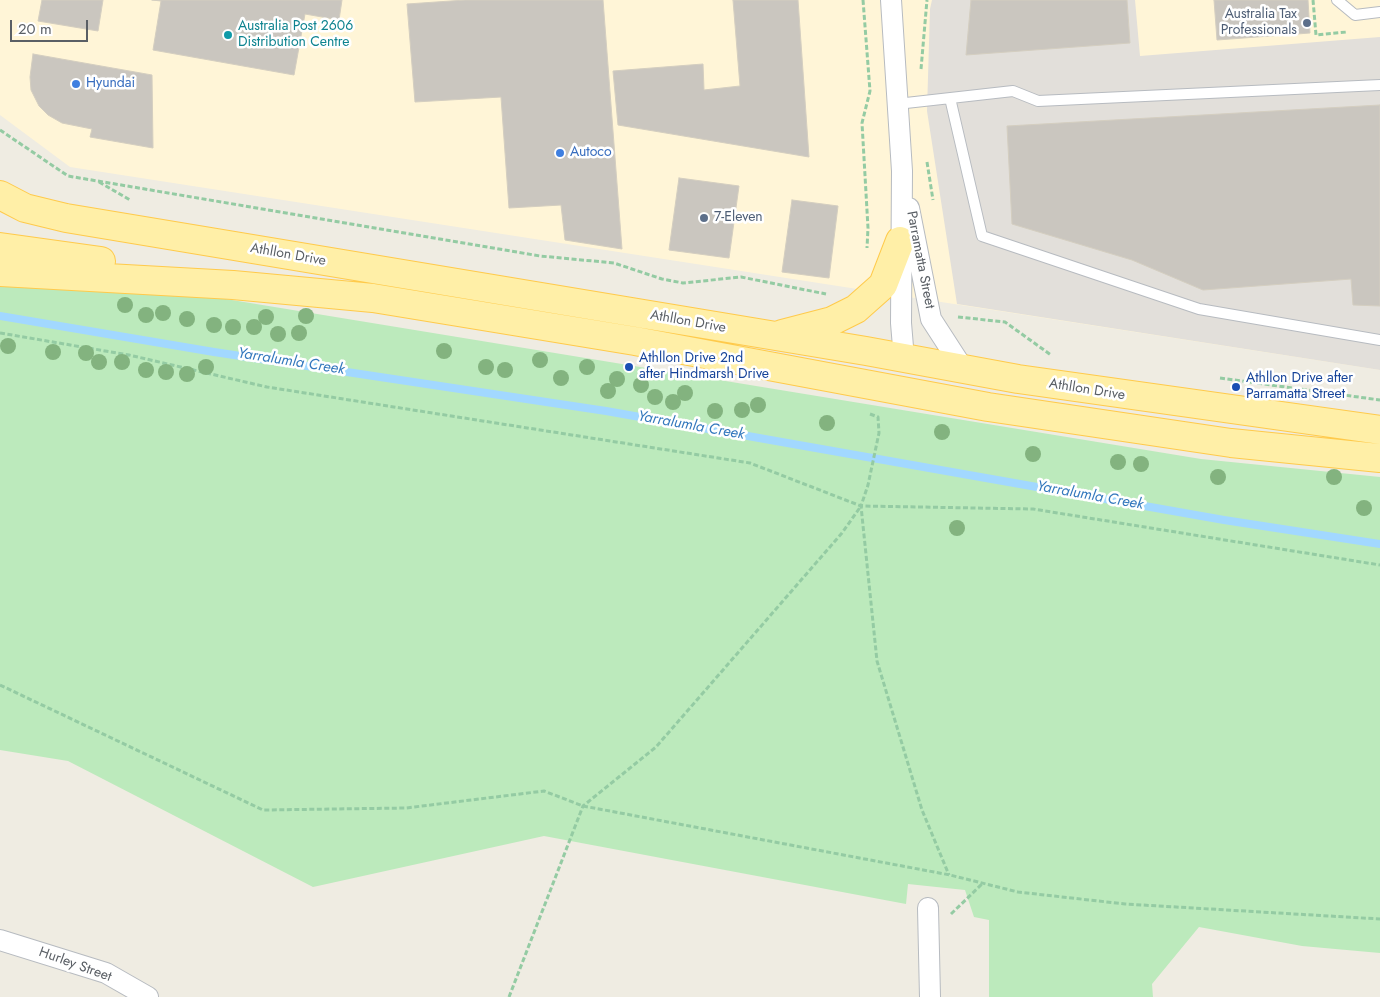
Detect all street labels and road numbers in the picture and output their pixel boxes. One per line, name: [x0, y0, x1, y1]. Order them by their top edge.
street label: Parramatta Street: [902, 210, 938, 310]
street label: Athllon Drive: [249, 240, 327, 270]
street label: Athllon Drive: [649, 307, 727, 337]
street label: Athllon Drive: [1048, 376, 1126, 404]
street label: Hurley Street: [36, 944, 114, 986]

